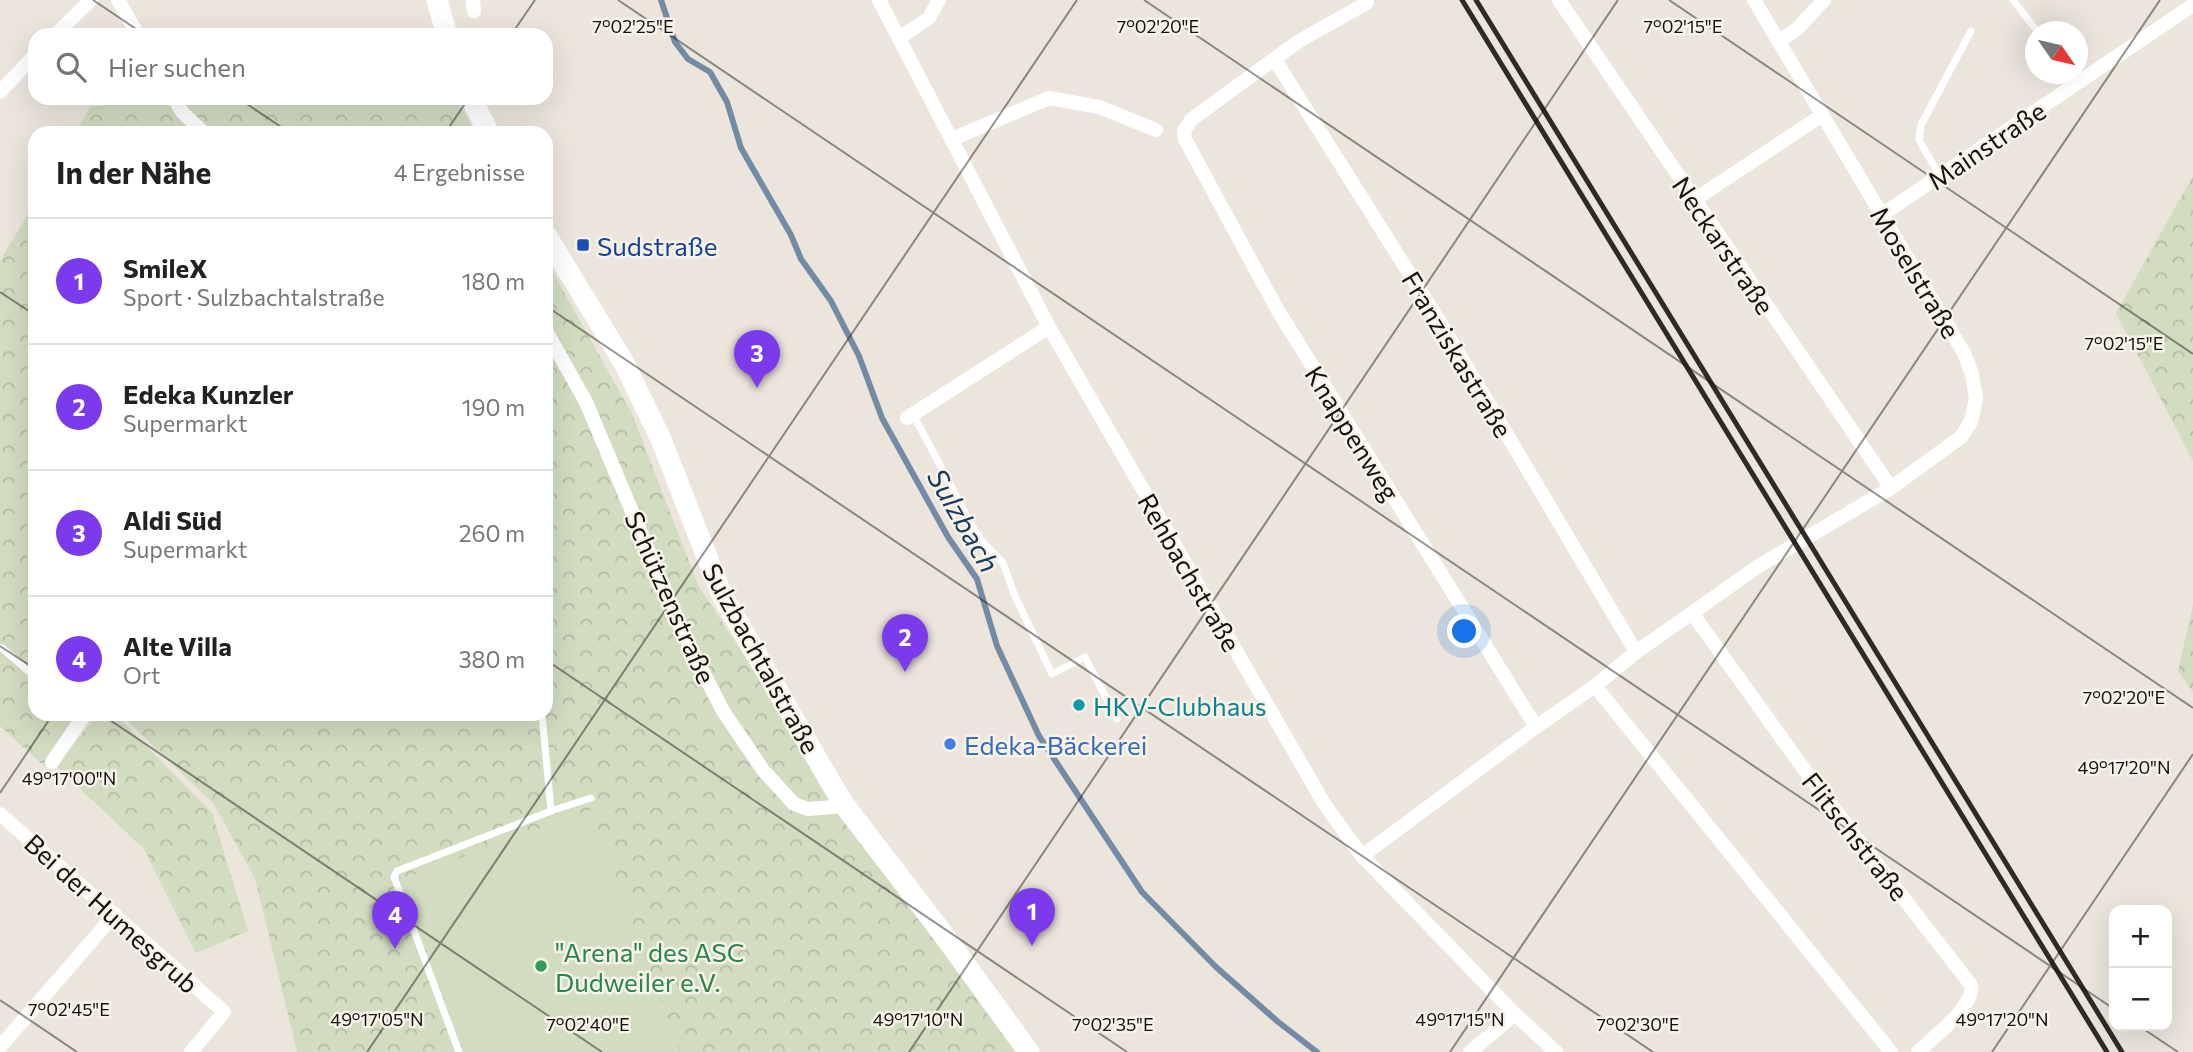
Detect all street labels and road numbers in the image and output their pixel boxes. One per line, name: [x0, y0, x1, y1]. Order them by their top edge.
street label: Mainstraße: [1921, 94, 2051, 196]
street label: Neckarstraße: [1667, 170, 1781, 320]
street label: Moselstraße: [1865, 201, 1967, 343]
street label: Franziskastraße: [1396, 265, 1520, 443]
street label: Knappenweg: [1299, 360, 1407, 506]
street label: Rehbachstraße: [1132, 487, 1248, 657]
street label: Schützenstraße: [619, 506, 723, 688]
street label: Sulzbachtalstraße: [697, 558, 827, 758]
street label: Flitschstraße: [1796, 766, 1916, 906]
street label: Bei der Humesgrub: [19, 827, 205, 999]

